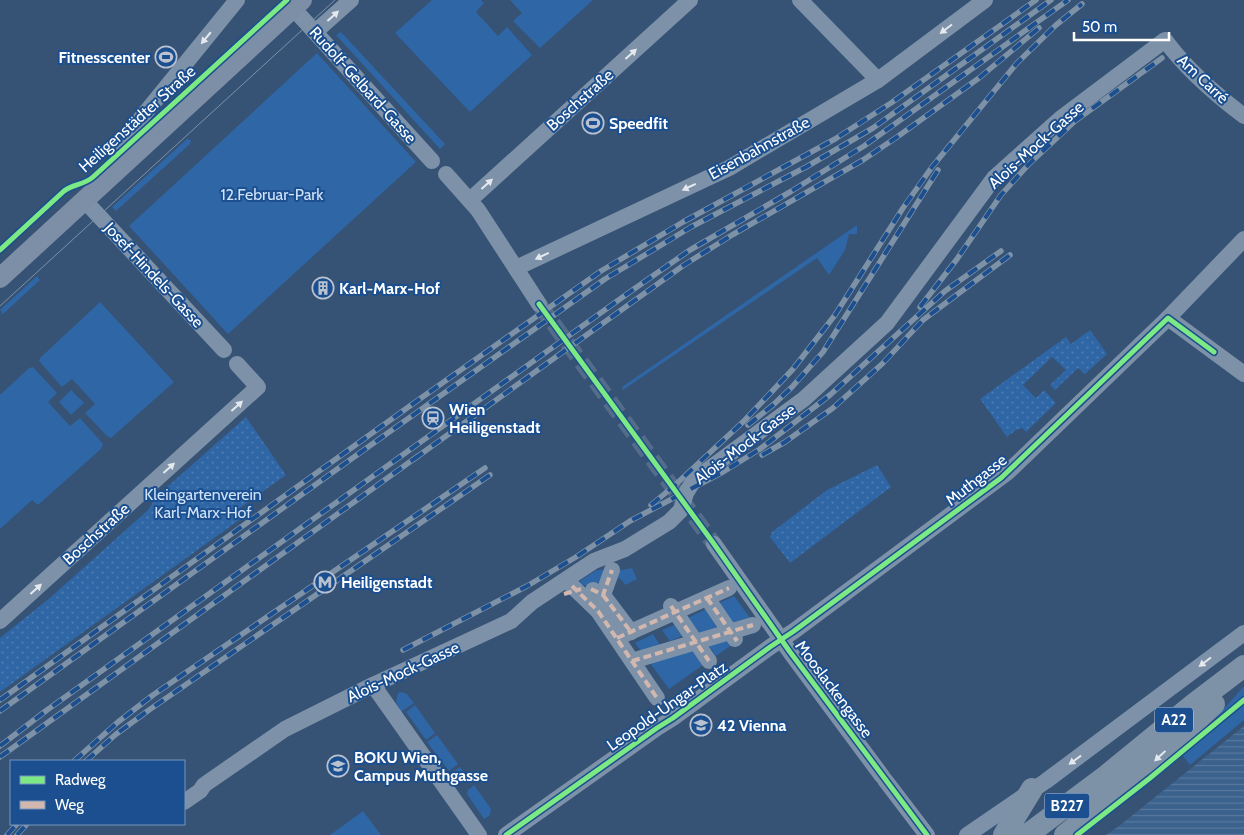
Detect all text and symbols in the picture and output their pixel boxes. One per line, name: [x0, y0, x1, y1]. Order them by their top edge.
one-way arrow: [327, 10, 339, 22]
scale bar: [1074, 10, 1169, 42]
text: 50 m: [1082, 18, 1117, 36]
street label: Rudolf-Gelbard-Gasse: [306, 23, 420, 147]
one-way arrow: [939, 24, 953, 34]
one-way arrow: [201, 31, 212, 44]
sports icon: Fitnesscenter: [154, 45, 178, 69]
place label: Fitnesscenter: [59, 48, 151, 67]
one-way arrow: [624, 48, 637, 59]
street label: Am Carré: [1173, 51, 1233, 107]
street label: Heiligenstädter Straße: [75, 62, 199, 176]
street label: Boschstraße: [543, 65, 617, 135]
street label: Alois-Mock-Gasse: [984, 97, 1088, 193]
sports icon: Speedfit: [581, 111, 605, 135]
street label: Eisenbahnstraße: [705, 112, 813, 184]
place label: Speedfit: [609, 114, 668, 133]
one-way arrow: [480, 178, 492, 190]
one-way arrow: [682, 183, 696, 191]
park label: 12.Februar-Park: [220, 185, 324, 204]
street label: Josef-Hindels-Gasse: [100, 218, 208, 332]
one-way arrow: [535, 252, 549, 260]
building icon: Karl-Marx-Hof: [311, 276, 335, 300]
place label: Karl-Marx-Hof: [339, 279, 440, 298]
place label: Wien Heiligenstadt: [449, 400, 541, 437]
street label: Alois-Mock-Gasse: [691, 400, 799, 488]
one-way arrow: [230, 401, 243, 412]
station icon: Wien Heiligenstadt: [421, 406, 445, 430]
street label: Muthgasse: [942, 450, 1010, 510]
one-way arrow: [163, 462, 176, 473]
park label: Kleingartenverein Karl-Marx-Hof: [144, 485, 262, 522]
street label: Boschstraße: [59, 499, 133, 569]
metro station icon: Heiligenstadt: [313, 570, 337, 594]
place label: Heiligenstadt: [341, 573, 433, 592]
one-way arrow: [30, 583, 43, 594]
street label: Mooslackengasse: [791, 637, 877, 741]
street label: Alois-Mock-Gasse: [344, 638, 462, 706]
street label: Leopold-Ungar-Platz: [603, 657, 731, 755]
one-way arrow: [1199, 657, 1212, 668]
road number: A22: [1155, 708, 1193, 732]
school or university icon: 42 Vienna: [689, 713, 713, 737]
place label: 42 Vienna: [717, 716, 787, 735]
place label: BOKU Wien, Campus Muthgasse: [354, 748, 488, 785]
one-way arrow: [1154, 751, 1167, 762]
school or university icon: BOKU Wien, Campus Muthgasse: [326, 754, 350, 778]
one-way arrow: [1069, 754, 1082, 765]
legend: [10, 760, 185, 825]
text: Radweg: [55, 771, 106, 789]
road number: B227: [1044, 794, 1090, 818]
text: Weg: [55, 796, 84, 814]

